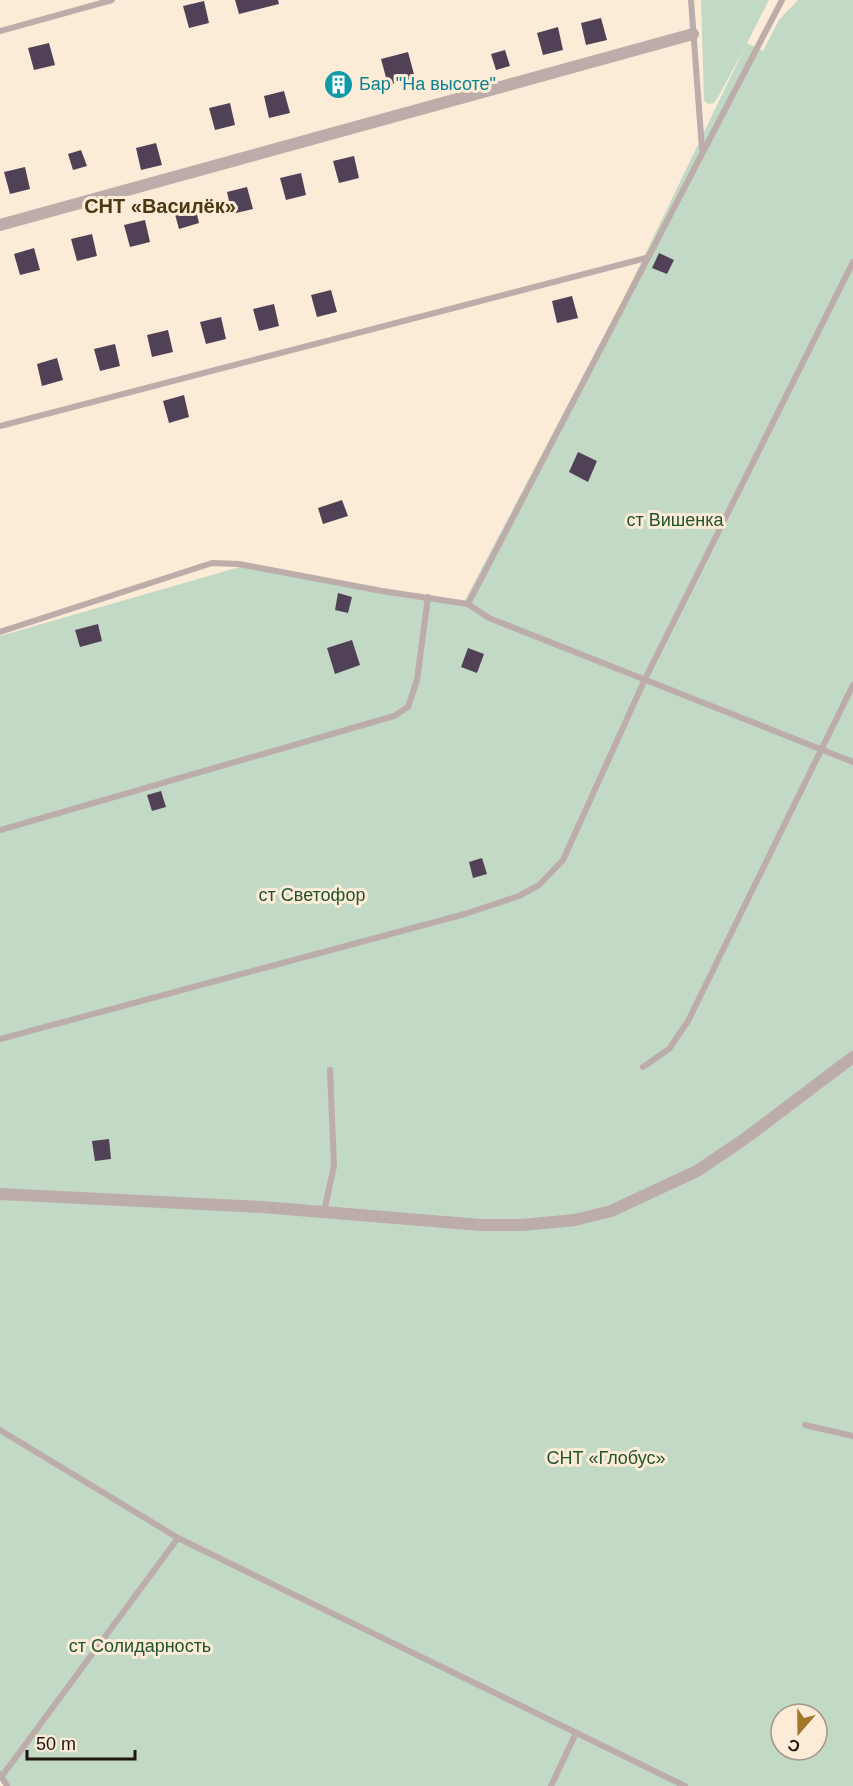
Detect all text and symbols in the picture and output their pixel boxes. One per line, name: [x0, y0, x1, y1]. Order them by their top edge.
building icon: Бар "На высоте": [322, 68, 354, 100]
place label: Бар "На высоте": [359, 74, 496, 94]
district label: СНТ «Василёк»: [84, 195, 236, 217]
park label: ст Вишенка: [627, 510, 724, 530]
park label: ст Светофор: [259, 885, 365, 905]
park label: СНТ «Глобус»: [546, 1448, 666, 1468]
park label: ст Солидарность: [69, 1636, 211, 1656]
north arrow: [769, 1702, 829, 1762]
scale bar: [27, 1723, 135, 1761]
text: 50 m: [36, 1734, 76, 1754]
text: С: [785, 1736, 802, 1756]

